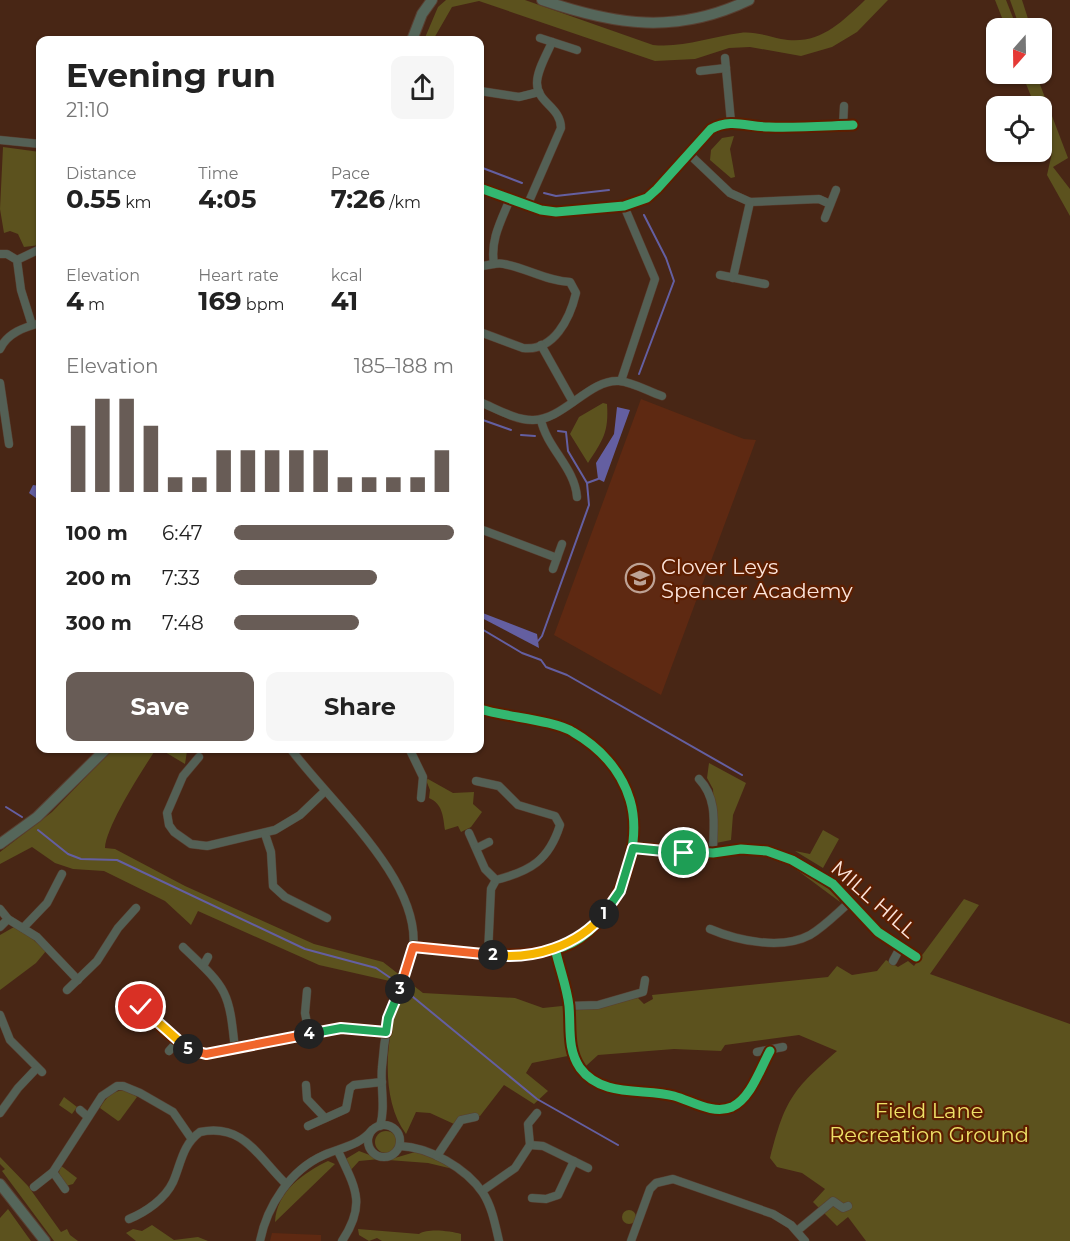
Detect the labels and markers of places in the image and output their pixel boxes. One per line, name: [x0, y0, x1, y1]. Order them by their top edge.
place label: Clover Leys Spencer Academy: [661, 554, 853, 603]
school or university icon: Clover Leys Spencer Academy: [624, 562, 656, 594]
pin: [658, 827, 709, 878]
pin: 1: [589, 899, 619, 929]
pin: 2: [478, 940, 508, 970]
pin: 3: [385, 974, 415, 1004]
pin: [115, 981, 166, 1032]
pin: 4: [294, 1019, 324, 1049]
pin: 5: [173, 1034, 203, 1064]

